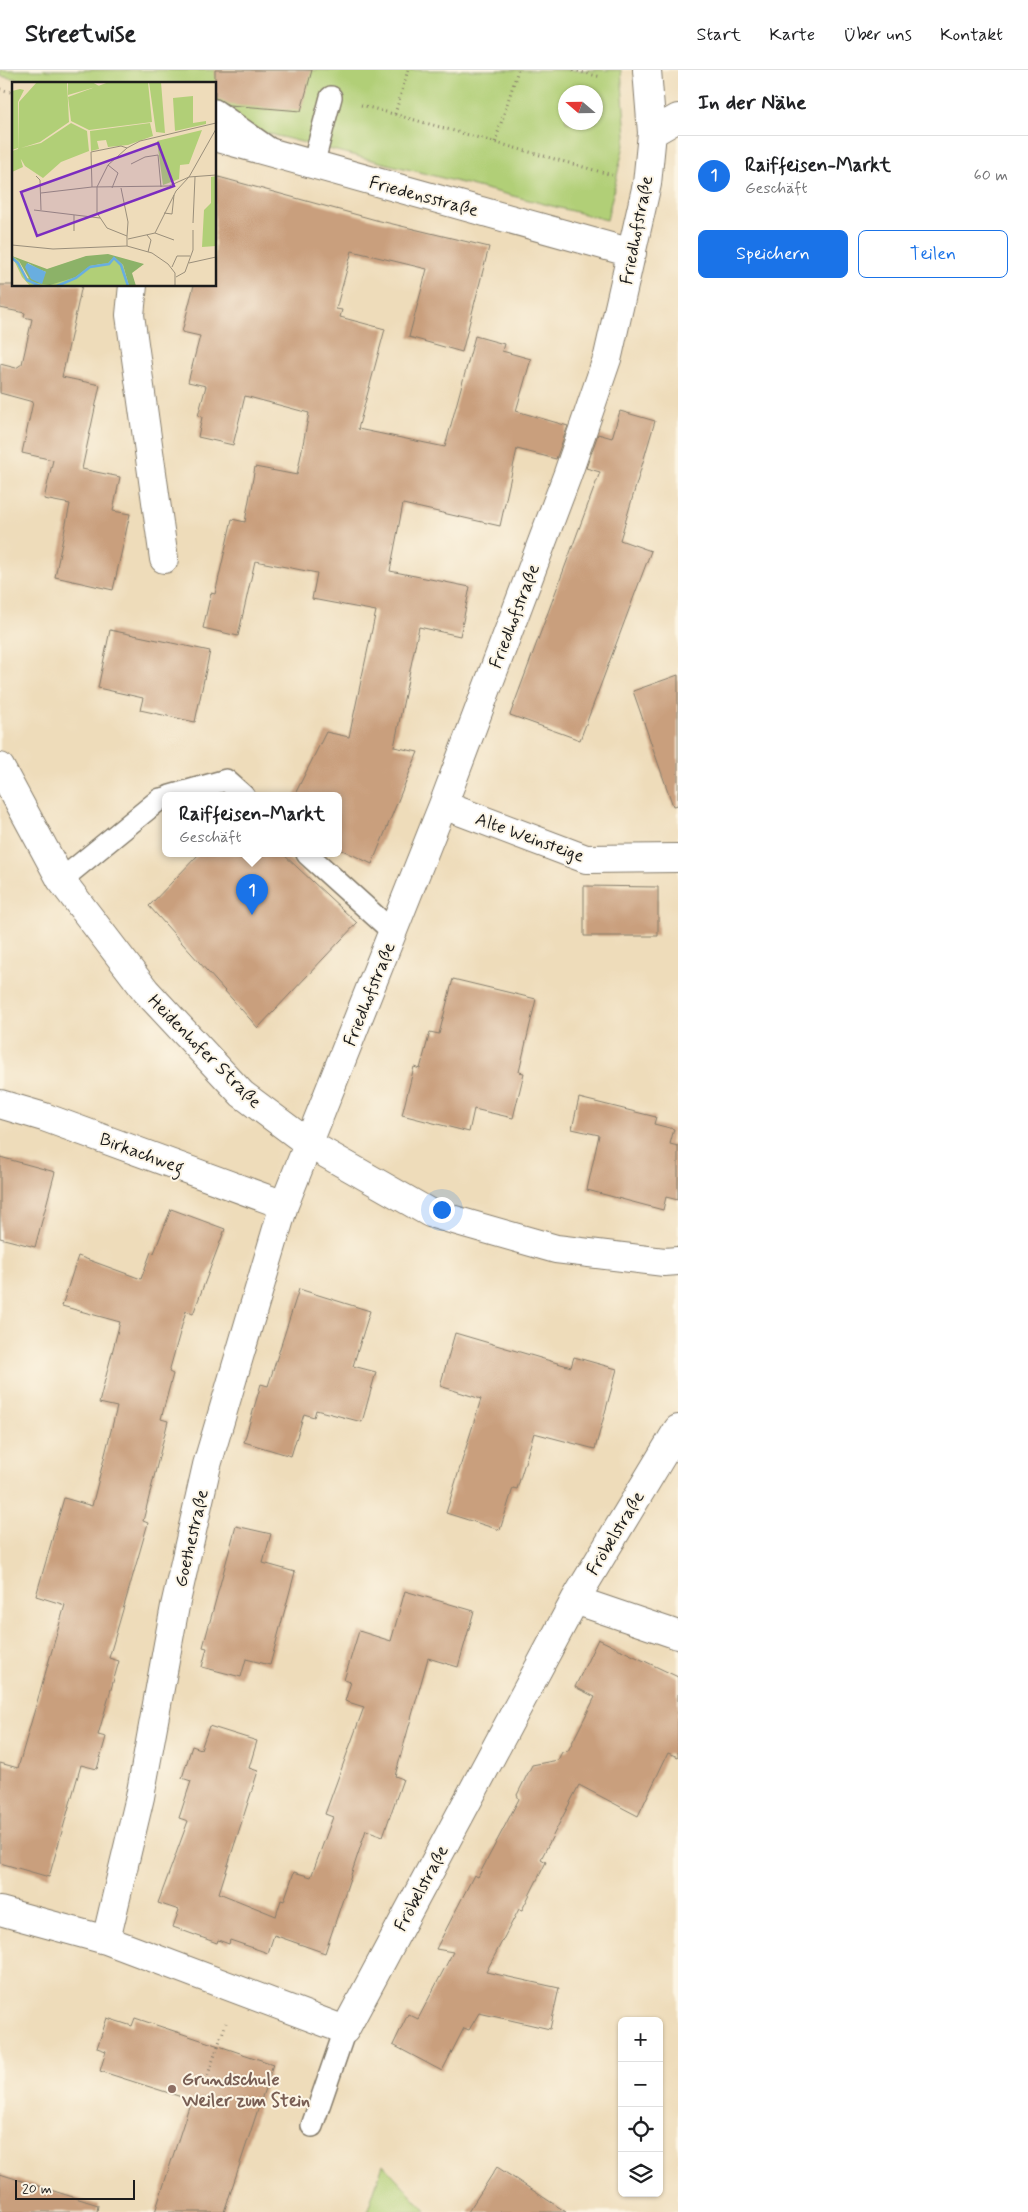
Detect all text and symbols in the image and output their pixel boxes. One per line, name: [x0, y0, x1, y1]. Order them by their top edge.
text: Streetwise: [25, 19, 136, 50]
text: Start: [697, 23, 741, 47]
text: Karte: [769, 23, 815, 47]
text: Über uns: [843, 23, 912, 47]
text: Kontakt: [940, 23, 1003, 47]
inset map: [12, 82, 216, 286]
north arrow: [558, 85, 603, 130]
text: In der Nähe: [698, 89, 806, 117]
text: Raiffeisen-Markt: [745, 153, 891, 178]
text: 1: [710, 165, 718, 186]
text: 60 m: [974, 165, 1008, 186]
street label: Friedensstraße: [366, 171, 481, 223]
street label: Friedhofstraße: [615, 174, 659, 287]
text: Geschäft: [745, 178, 807, 199]
button: Speichern: [698, 230, 848, 278]
button: Teilen: [858, 230, 1008, 278]
street label: Friedhofstraße: [484, 561, 546, 672]
popup: [162, 792, 342, 857]
text: Raiffeisen-Markt: [179, 802, 325, 827]
street label: Alte Weinsteige: [472, 807, 587, 869]
text: Geschäft: [179, 827, 241, 848]
pin: 1: [236, 874, 268, 915]
street label: Friedhofstraße: [338, 939, 402, 1050]
street label: Heidenhofer Straße: [142, 990, 267, 1114]
street label: Birkachweg: [96, 1128, 187, 1182]
your location: [429, 1197, 455, 1223]
street label: Goethestraße: [169, 1487, 215, 1590]
street label: Fröbelstraße: [581, 1487, 651, 1580]
street label: Fröbelstraße: [389, 1841, 455, 1936]
map controls: [618, 2017, 663, 2197]
button: +: [618, 2017, 663, 2062]
button: −: [618, 2062, 663, 2107]
place label: Grundschule Weiler zum Stein: [181, 2068, 310, 2113]
marker: Grundschule Weiler zum Stein: [166, 2083, 178, 2095]
button: locate: [618, 2107, 663, 2152]
button: layers: [618, 2152, 663, 2197]
scale bar: [15, 2177, 135, 2200]
text: 20 m: [22, 2180, 52, 2198]

